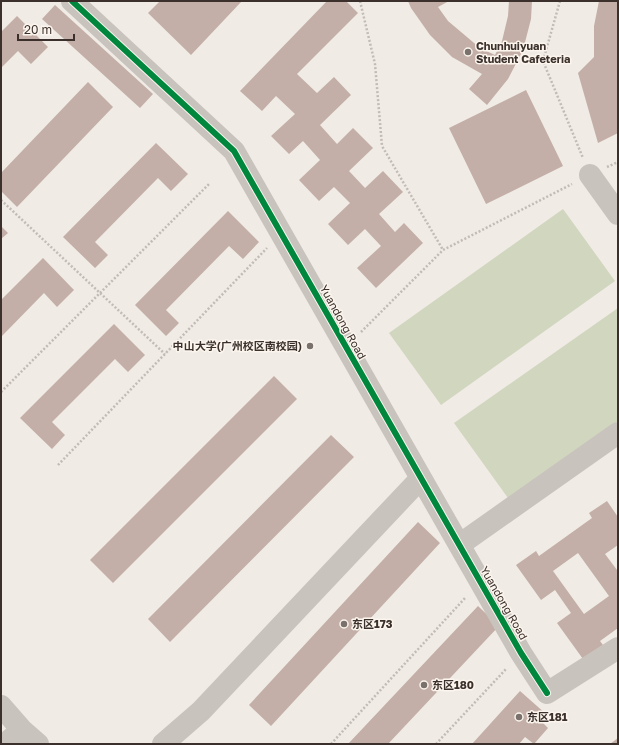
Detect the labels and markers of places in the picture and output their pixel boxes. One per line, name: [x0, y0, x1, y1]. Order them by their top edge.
place label: Chunhuiyuan Student Cafeteria: [476, 39, 570, 65]
marker: Chunhuiyuan Student Cafeteria: [463, 47, 473, 57]
place label: 中山大学(广州校区南校园): [173, 339, 302, 352]
marker: 中山大学(广州校区南校园): [305, 341, 315, 351]
place label: 东区173: [352, 617, 393, 630]
marker: 东区173: [339, 619, 349, 629]
place label: 东区180: [432, 678, 474, 691]
marker: 东区180: [419, 680, 429, 690]
place label: 东区181: [527, 710, 568, 723]
marker: 东区181: [514, 712, 524, 722]

